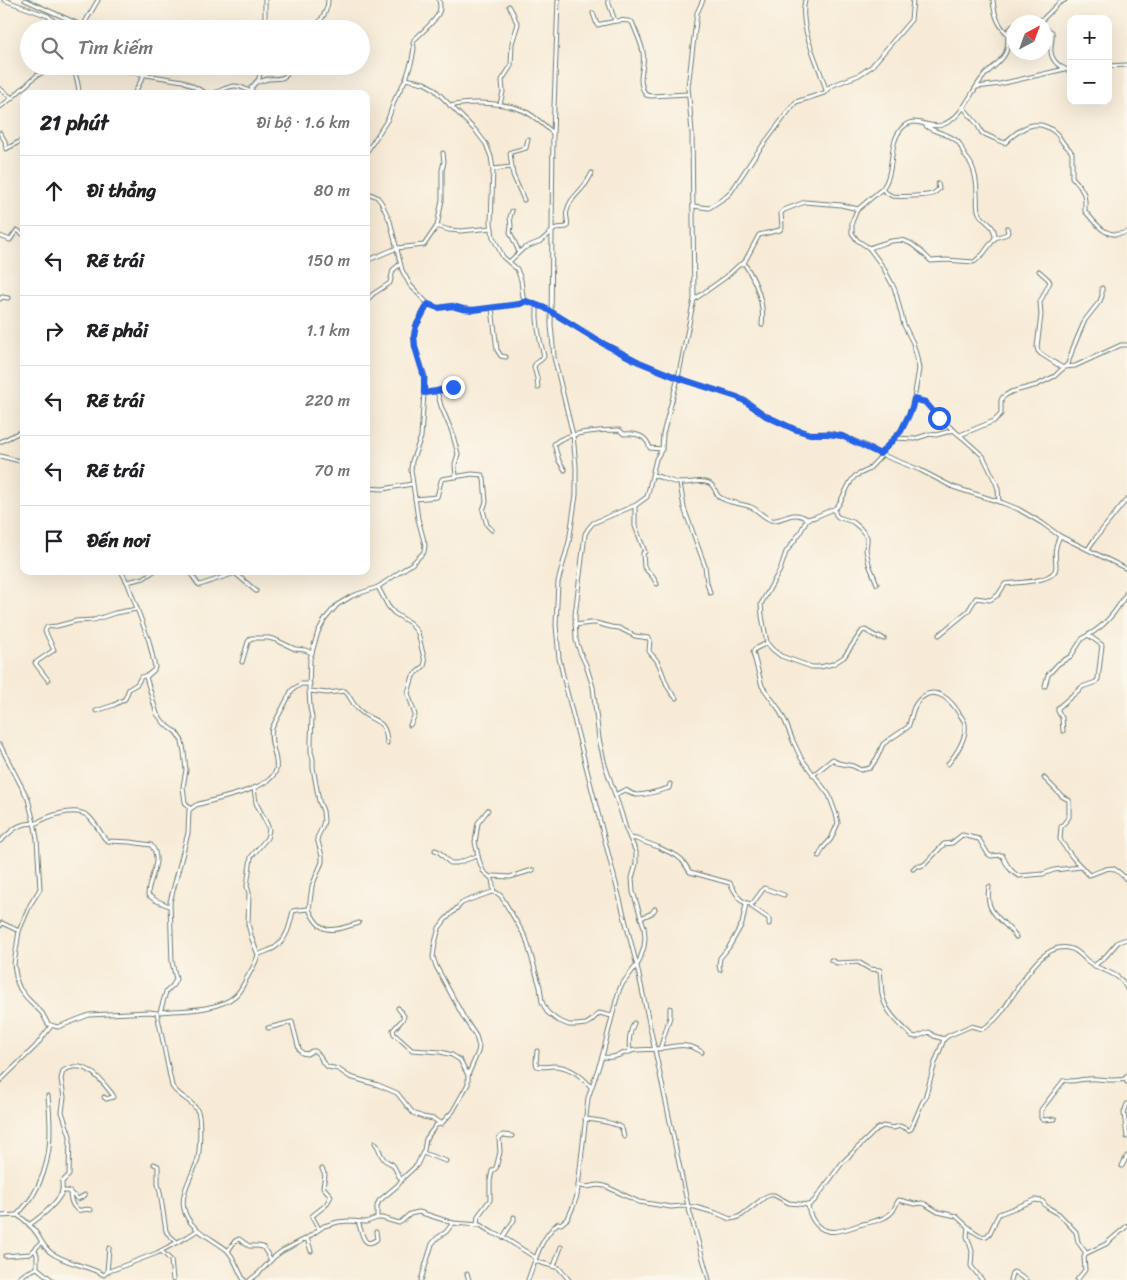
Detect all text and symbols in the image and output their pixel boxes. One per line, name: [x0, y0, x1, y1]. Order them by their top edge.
north arrow: [1007, 15, 1052, 60]
map controls: [1067, 15, 1112, 105]
button: +: [1067, 15, 1112, 60]
search box: [20, 20, 370, 75]
text: Tìm kiếm: [78, 31, 153, 64]
icon: search: [38, 34, 66, 62]
button: −: [1067, 60, 1112, 105]
text: 21 phút: [40, 104, 108, 142]
text: Đi bộ · 1.6 km: [257, 108, 350, 137]
text: Đi thẳng: [87, 174, 156, 207]
text: 80 m: [314, 176, 350, 205]
icon: ahead: [40, 177, 68, 205]
text: Rẽ trái: [87, 244, 144, 277]
text: 150 m: [307, 246, 350, 275]
icon: left: [40, 247, 68, 275]
text: Rẽ phải: [87, 314, 148, 347]
text: 1.1 km: [306, 316, 350, 345]
icon: right: [40, 317, 68, 345]
route end: [442, 376, 465, 399]
text: Rẽ trái: [87, 384, 144, 417]
text: 220 m: [305, 386, 350, 415]
icon: left: [40, 387, 68, 415]
route start: [928, 407, 951, 430]
text: Rẽ trái: [87, 454, 144, 487]
text: 70 m: [314, 456, 350, 485]
icon: left: [40, 457, 68, 485]
text: Đến nơi: [87, 524, 150, 557]
icon: arrive: [40, 527, 68, 555]

